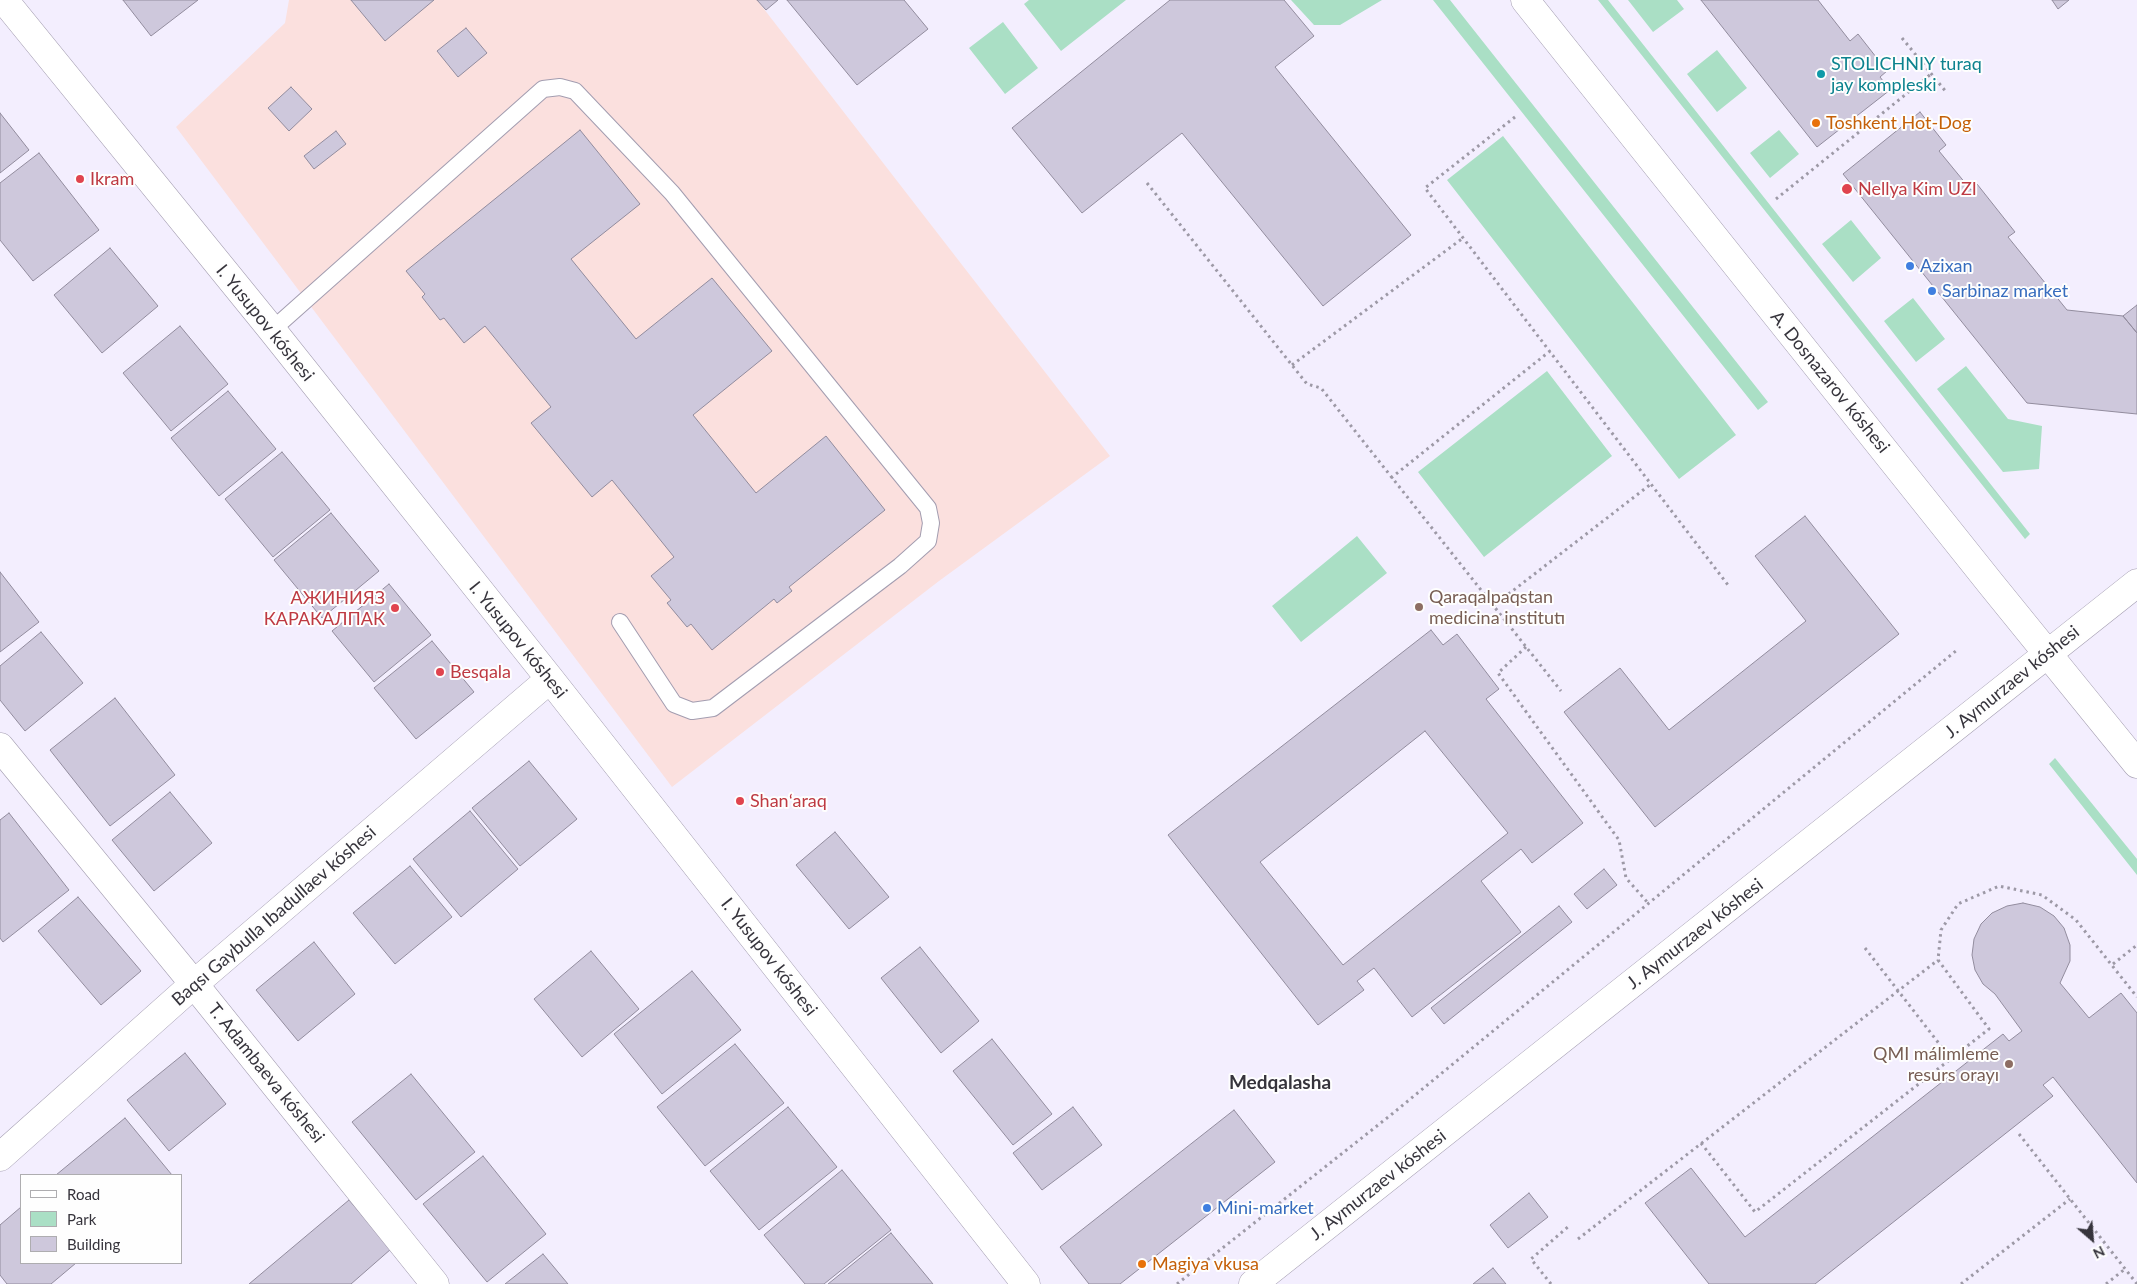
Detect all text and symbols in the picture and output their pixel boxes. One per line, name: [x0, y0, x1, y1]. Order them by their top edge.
place label: STOLICHNIY turaq jay kompleski: [1831, 53, 1982, 96]
marker: STOLICHNIY turaq jay kompleski: [1815, 68, 1827, 80]
place label: Toshkent Hot-Dog: [1826, 112, 1971, 134]
marker: Toshkent Hot-Dog: [1810, 117, 1822, 129]
place label: Ikram: [90, 168, 134, 190]
marker: Ikram: [74, 173, 86, 185]
place label: Nellya Kim UZI: [1858, 178, 1977, 200]
marker: Nellya Kim UZI: [1840, 182, 1854, 196]
place label: Azixan: [1920, 255, 1973, 277]
street label: I. Yusupov kóshesi: [211, 260, 319, 386]
marker: Azixan: [1904, 260, 1916, 272]
place label: Sarbinaz market: [1942, 280, 2068, 302]
marker: Sarbinaz market: [1926, 285, 1938, 297]
street label: A. Dosnazarov kóshesi: [1766, 306, 1894, 458]
street label: I. Yusupov kóshesi: [464, 577, 572, 703]
place label: Qaraqalpaqstan medicina institutı: [1429, 586, 1565, 628]
place label: АЖИНИЯЗ КАРАКАЛПАК: [264, 587, 385, 630]
marker: Qaraqalpaqstan medicina institutı: [1413, 601, 1425, 613]
marker: АЖИНИЯЗ КАРАКАЛПАК: [389, 602, 401, 614]
street label: J. Aymurzaev kóshesi: [1940, 621, 2084, 743]
place label: Besqala: [450, 661, 511, 683]
marker: Besqala: [434, 666, 446, 678]
place label: Shanʻaraq: [750, 790, 827, 812]
marker: Shanʻaraq: [734, 795, 746, 807]
street label: Baqsı Gaybulla Ibadullaev kóshesi: [167, 821, 381, 1011]
street label: J. Aymurzaev kóshesi: [1623, 874, 1767, 994]
street label: I. Yusupov kóshesi: [716, 894, 822, 1020]
street label: T. Adambaeva kóshesi: [203, 999, 329, 1147]
place label: QMI málimleme resurs orayı: [1873, 1043, 1999, 1086]
marker: QMI málimleme resurs orayı: [2003, 1058, 2015, 1070]
district label: Medqalasha: [1229, 1072, 1331, 1094]
street label: J. Aymurzaev kóshesi: [1306, 1125, 1450, 1245]
legend: [20, 1174, 182, 1264]
text: Road: [67, 1185, 100, 1203]
place label: Mini-market: [1217, 1197, 1314, 1219]
marker: Mini-market: [1201, 1202, 1213, 1214]
text: Park: [67, 1210, 96, 1228]
north arrow: [2067, 1214, 2117, 1264]
text: Building: [67, 1235, 120, 1253]
text: N: [2090, 1243, 2108, 1263]
place label: Magiya vkusa: [1152, 1253, 1259, 1275]
marker: Magiya vkusa: [1136, 1258, 1148, 1270]

